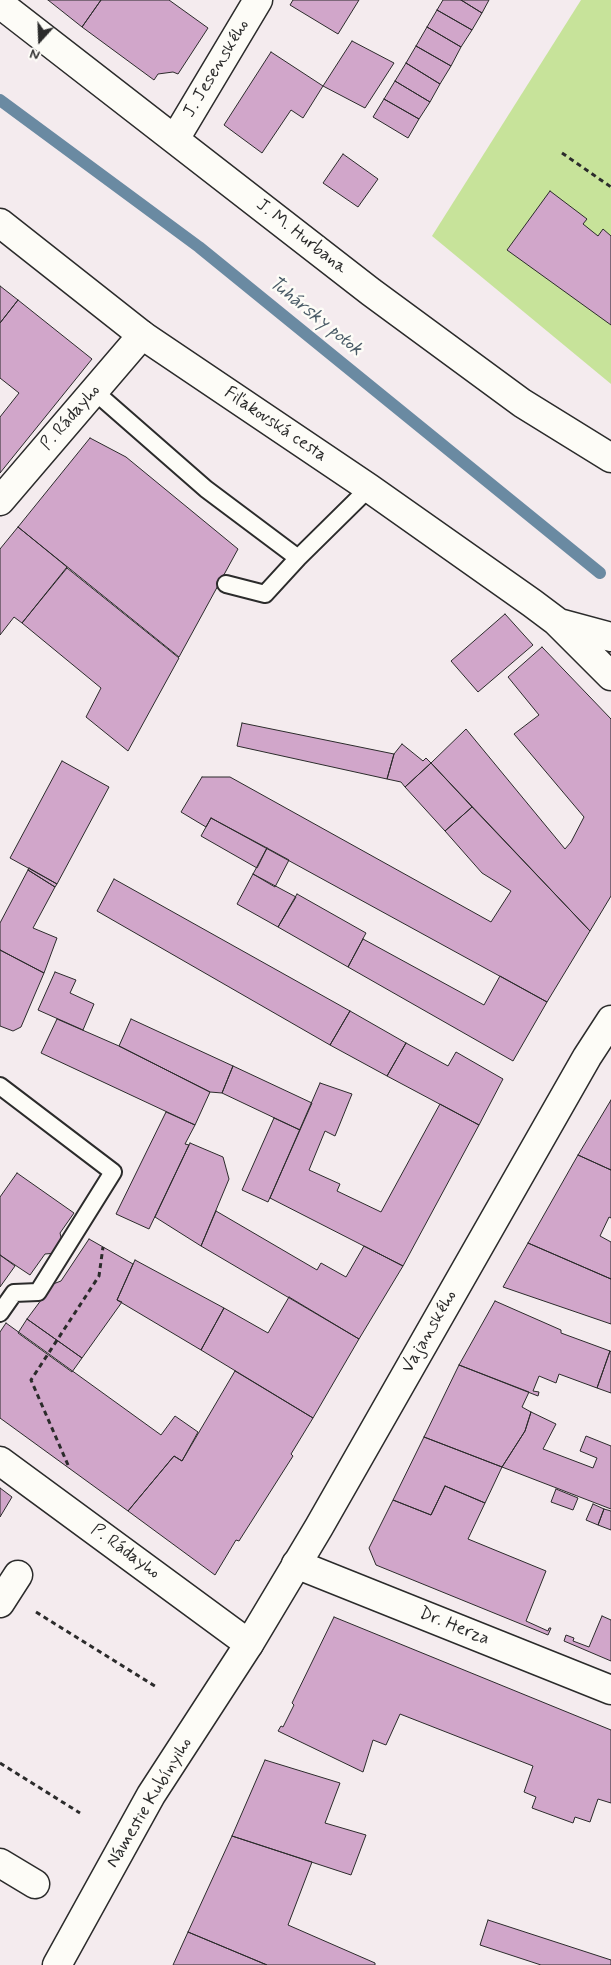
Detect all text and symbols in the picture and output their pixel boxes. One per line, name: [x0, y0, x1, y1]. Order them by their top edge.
north arrow: [15, 15, 65, 65]
street label: J. Jesenského: [179, 16, 255, 122]
text: N: [27, 44, 42, 64]
street label: J. M. Hurbana: [251, 195, 351, 279]
water label: Tuhársky potok: [264, 272, 366, 362]
street label: P. Rádayho: [37, 381, 105, 455]
street label: Fiľakovská cesta: [220, 383, 330, 467]
street label: Vajanského: [398, 1287, 462, 1377]
street label: P. Rádayho: [86, 1520, 164, 1584]
street label: Dr. Herza: [416, 1603, 492, 1651]
street label: Námestie Kubínyiho: [103, 1734, 197, 1872]

